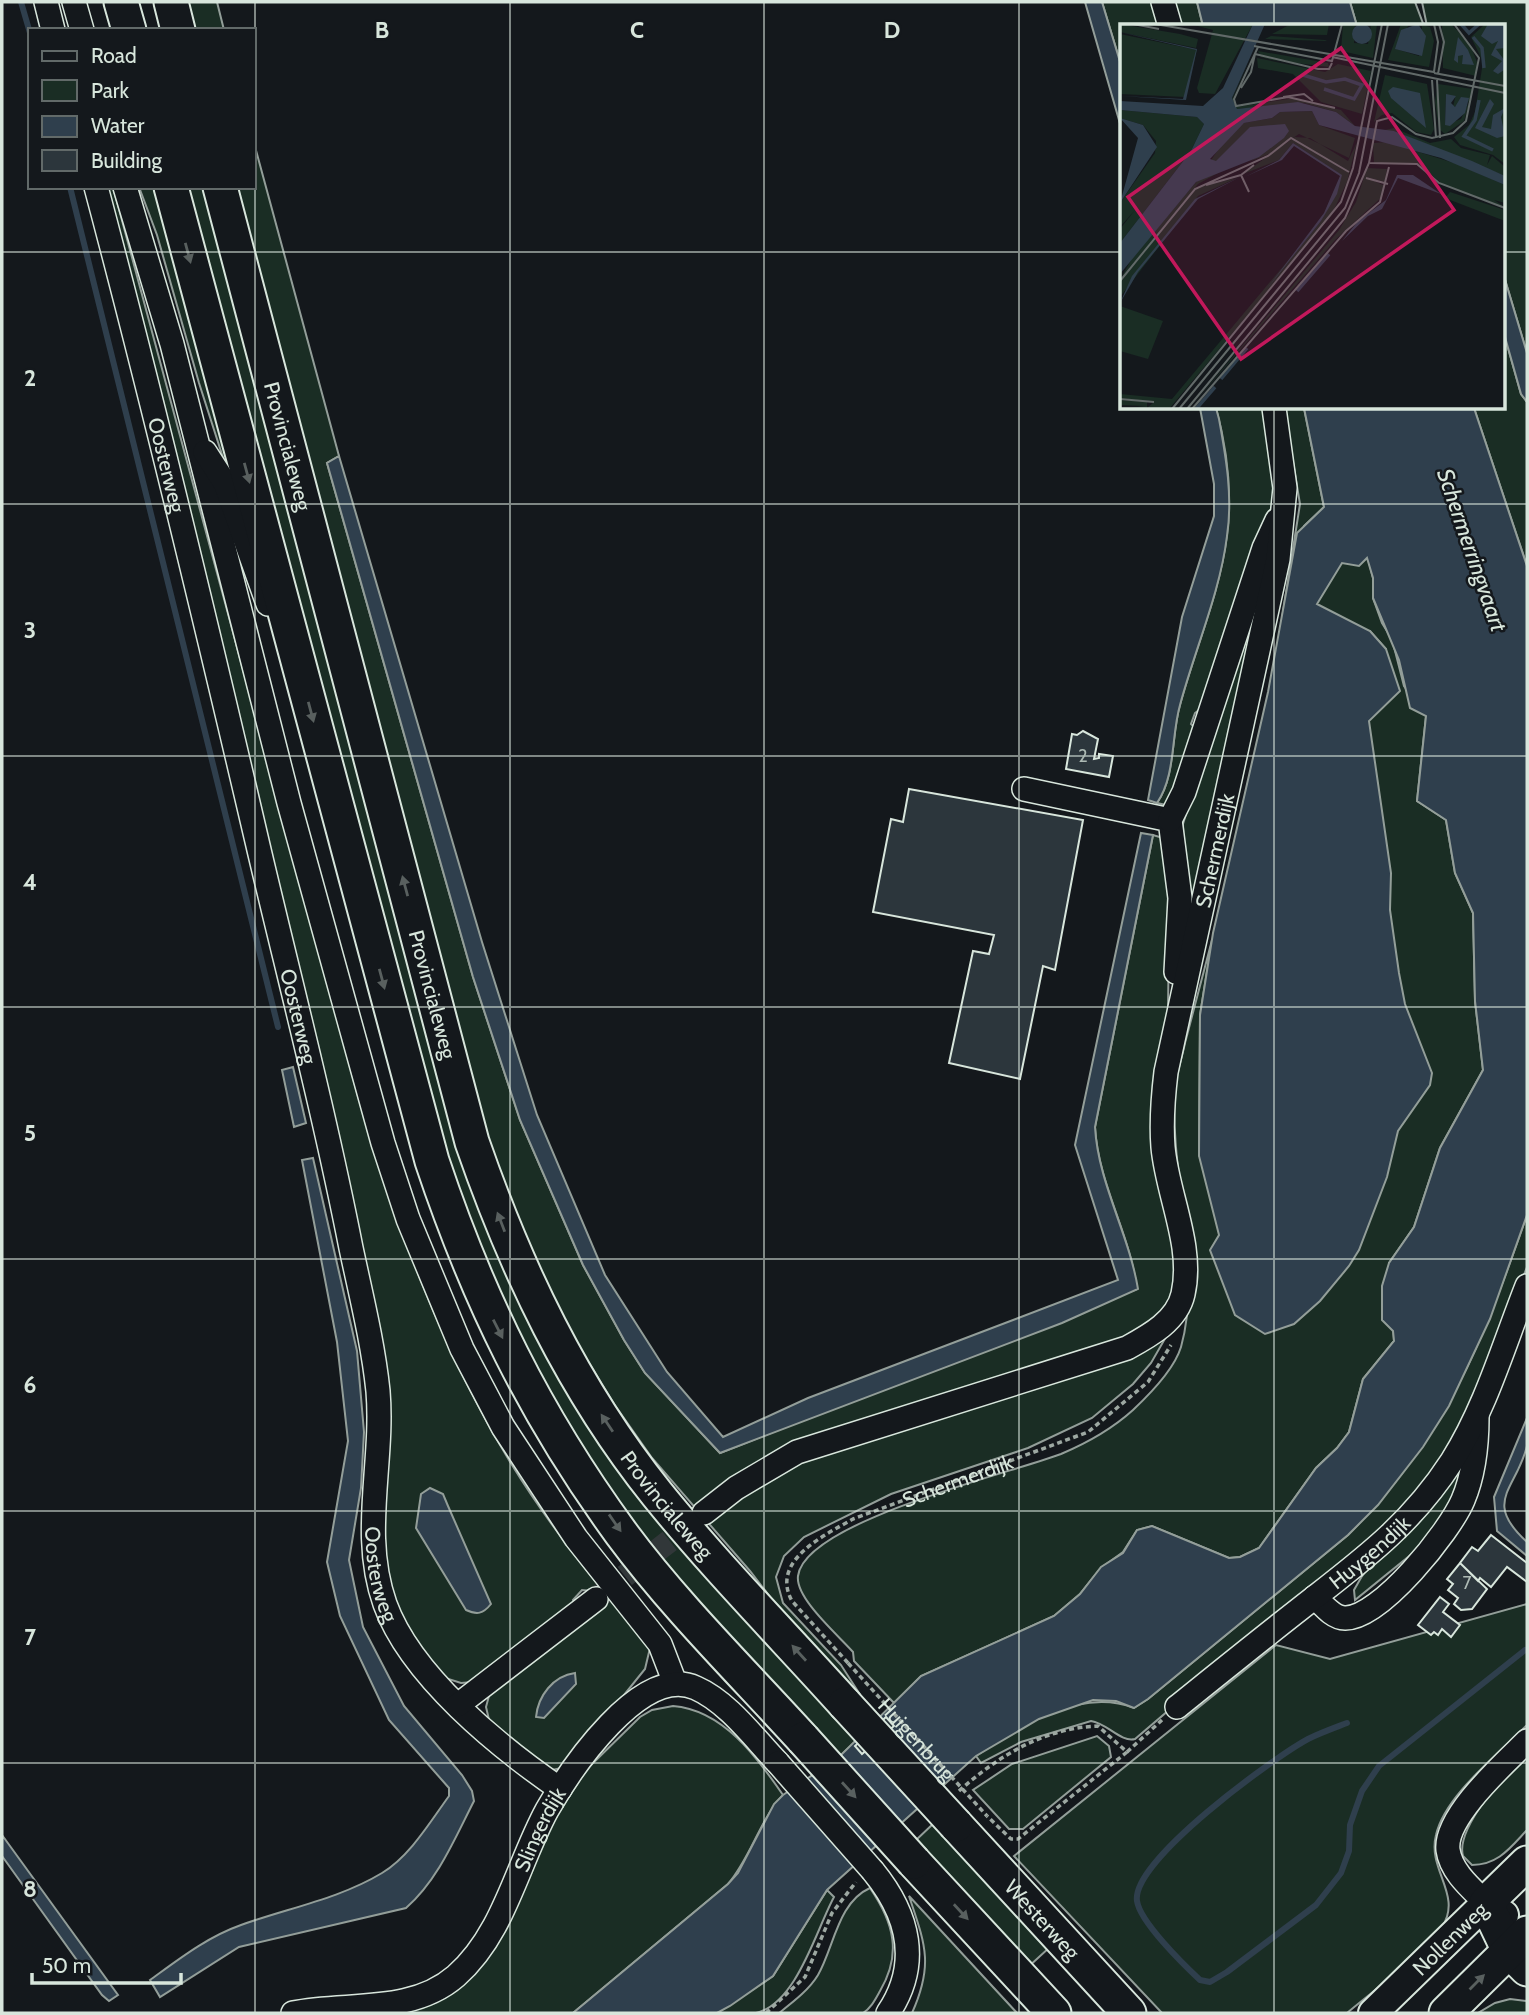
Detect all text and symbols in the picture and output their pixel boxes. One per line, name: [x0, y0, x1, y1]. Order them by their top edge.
text: B: [375, 16, 389, 44]
text: C: [630, 16, 644, 44]
text: D: [884, 16, 900, 44]
inset map: [1120, 24, 1504, 410]
legend: [28, 28, 256, 189]
text: Road: [91, 43, 137, 68]
text: Park: [91, 78, 129, 103]
text: Water: [91, 113, 145, 138]
text: Building: [91, 148, 163, 173]
one-way arrow: [184, 243, 194, 264]
text: 2: [24, 364, 36, 392]
street label: Provincialeweg: [259, 379, 317, 514]
street label: Oosterweg: [143, 415, 191, 516]
one-way arrow: [242, 462, 253, 484]
water label: Schermerringvaart: [1431, 465, 1513, 636]
text: 3: [24, 616, 36, 644]
one-way arrow: [306, 701, 317, 723]
house number: 2: [1078, 745, 1088, 767]
street label: Schermerdijk: [1190, 791, 1239, 910]
text: 4: [23, 868, 37, 896]
one-way arrow: [399, 875, 409, 896]
street label: Provincialeweg: [404, 927, 462, 1062]
street label: Oosterweg: [276, 966, 323, 1067]
one-way arrow: [377, 968, 388, 990]
text: 5: [24, 1119, 36, 1147]
one-way arrow: [495, 1211, 506, 1232]
one-way arrow: [492, 1319, 503, 1339]
text: 6: [24, 1371, 36, 1399]
one-way arrow: [601, 1413, 614, 1432]
street label: Provincialeweg: [616, 1446, 719, 1564]
street label: Schermerdijk: [899, 1448, 1017, 1512]
street label: Huygendijk: [1324, 1510, 1415, 1594]
one-way arrow: [608, 1514, 622, 1532]
street label: Oosterweg: [361, 1526, 404, 1626]
house number: 7: [1462, 1572, 1472, 1594]
text: 7: [24, 1623, 36, 1651]
one-way arrow: [792, 1645, 808, 1662]
street label: Huigenbrug: [873, 1693, 961, 1786]
one-way arrow: [841, 1781, 857, 1798]
street label: Slingerdijk: [508, 1782, 571, 1875]
street label: Westerweg: [1000, 1874, 1086, 1965]
text: 8: [23, 1875, 37, 1903]
street label: Nollenweg: [1407, 1896, 1493, 1980]
one-way arrow: [952, 1903, 968, 1920]
scale bar: [32, 1941, 180, 1985]
text: 50 m: [42, 1953, 91, 1978]
one-way arrow: [1469, 1974, 1485, 1991]

